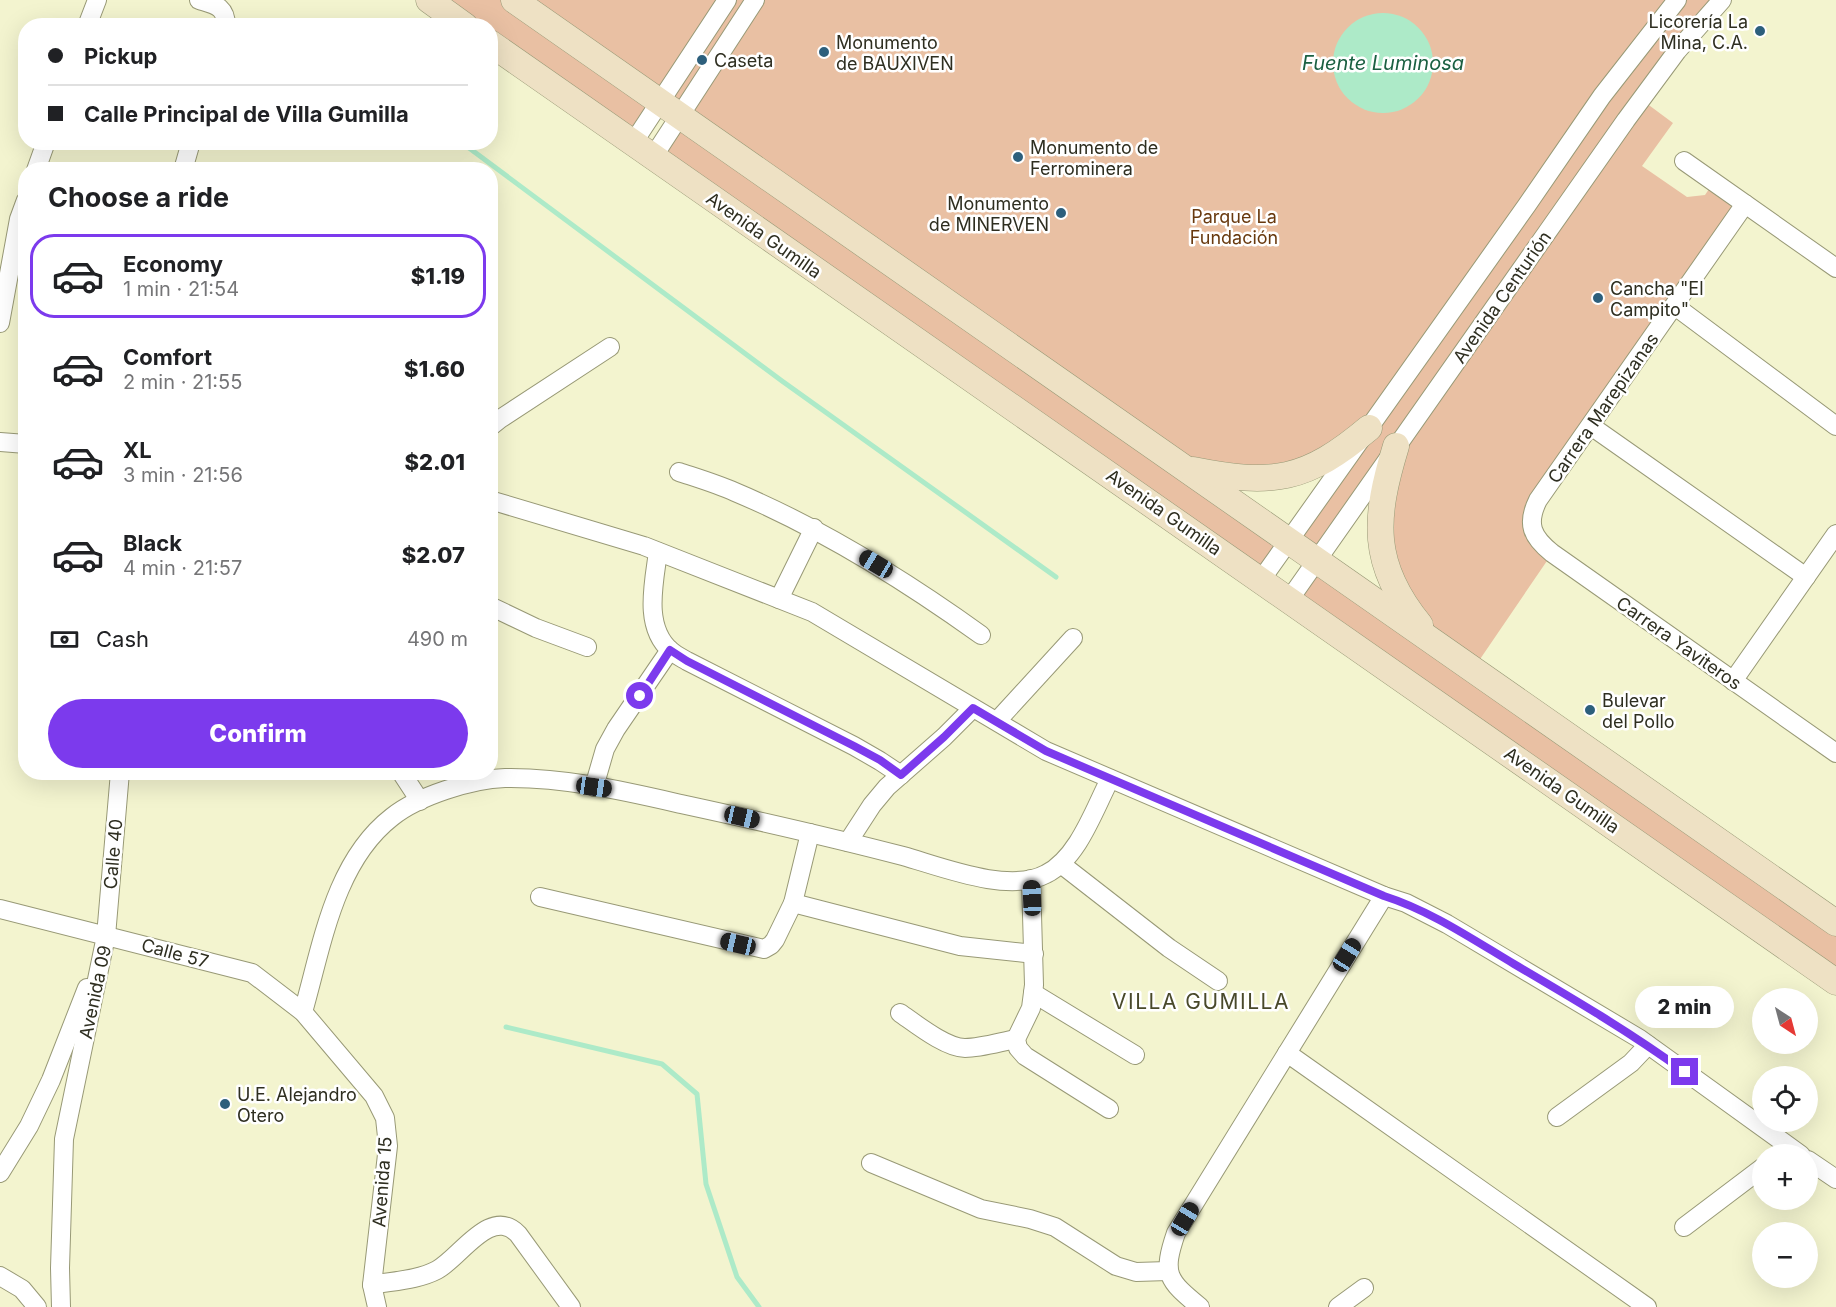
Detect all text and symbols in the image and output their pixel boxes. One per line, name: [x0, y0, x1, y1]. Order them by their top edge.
place label: Licorería La Mina, C.A.: [1649, 11, 1748, 53]
marker: Licorería La Mina, C.A.: [1753, 24, 1767, 38]
place label: Monumento de BAUXIVEN: [836, 32, 954, 74]
text: Pickup: [84, 43, 158, 69]
marker: Monumento de BAUXIVEN: [817, 45, 831, 59]
place label: Caseta: [714, 50, 773, 71]
water label: Fuente Luminosa: [1302, 51, 1464, 75]
marker: Caseta: [695, 53, 709, 67]
text: Calle Principal de Villa Gumilla: [84, 101, 409, 127]
place label: Monumento de Ferrominera: [1030, 137, 1158, 179]
marker: Monumento de Ferrominera: [1011, 150, 1025, 164]
text: Choose a ride: [48, 181, 229, 214]
street label: Avenida Gumilla: [702, 187, 826, 283]
place label: Monumento de MINERVEN: [929, 193, 1049, 235]
marker: Monumento de MINERVEN: [1054, 206, 1068, 220]
park label: Parque La Fundación: [1190, 206, 1278, 248]
street label: Avenida Centurión: [1449, 227, 1555, 367]
icon: car: [51, 249, 105, 303]
text: Economy: [123, 251, 223, 277]
text: $1.19: [411, 263, 465, 289]
text: 1 min · 21:54: [123, 277, 239, 301]
place label: Cancha "El Campito": [1610, 278, 1704, 320]
marker: Cancha "El Campito": [1591, 291, 1605, 305]
street label: Carrera Marepizanas: [1543, 329, 1663, 487]
icon: car: [51, 342, 105, 396]
text: Comfort: [123, 344, 212, 370]
text: $1.60: [404, 356, 465, 382]
text: 2 min · 21:55: [123, 370, 242, 394]
icon: car: [51, 435, 105, 489]
text: XL: [123, 437, 152, 463]
text: $2.01: [404, 449, 465, 475]
text: 3 min · 21:56: [123, 463, 243, 487]
street label: Avenida Gumilla: [1102, 464, 1226, 560]
icon: car: [51, 528, 105, 582]
text: Black: [123, 530, 182, 556]
text: $2.07: [402, 542, 465, 568]
car: [856, 547, 896, 581]
text: 4 min · 21:57: [123, 556, 242, 580]
street label: Carrera Yaviteros: [1613, 592, 1745, 694]
icon: cash: [48, 623, 81, 656]
text: Cash: [96, 626, 149, 652]
text: 490 m: [407, 627, 468, 651]
route start: [626, 682, 653, 709]
place label: Bulevar del Pollo: [1602, 690, 1675, 732]
button: Confirm: [48, 699, 468, 768]
marker: Bulevar del Pollo: [1583, 703, 1597, 717]
street label: Avenida Gumilla: [1500, 742, 1624, 838]
car: [575, 776, 613, 798]
car: [722, 804, 762, 830]
street label: Calle 40: [99, 818, 127, 890]
car: [1022, 880, 1042, 916]
car: [718, 931, 758, 957]
street label: Calle 57: [139, 934, 211, 972]
car: [1330, 935, 1364, 975]
street label: Avenida 09: [75, 943, 115, 1041]
callout: 2 min: [1636, 985, 1734, 1027]
north arrow: [1752, 988, 1818, 1054]
map controls: [1752, 988, 1818, 1288]
district label: VILLA GUMILLA: [1112, 989, 1290, 1014]
text: 2 min: [1657, 995, 1712, 1019]
route end: [1671, 1058, 1698, 1085]
button: locate: [1752, 1066, 1818, 1132]
place label: U.E. Alejandro Otero: [237, 1084, 357, 1126]
marker: U.E. Alejandro Otero: [218, 1097, 232, 1111]
street label: Avenida 15: [368, 1136, 396, 1228]
button: +: [1752, 1144, 1818, 1210]
car: [1168, 1199, 1202, 1239]
button: −: [1752, 1222, 1818, 1288]

